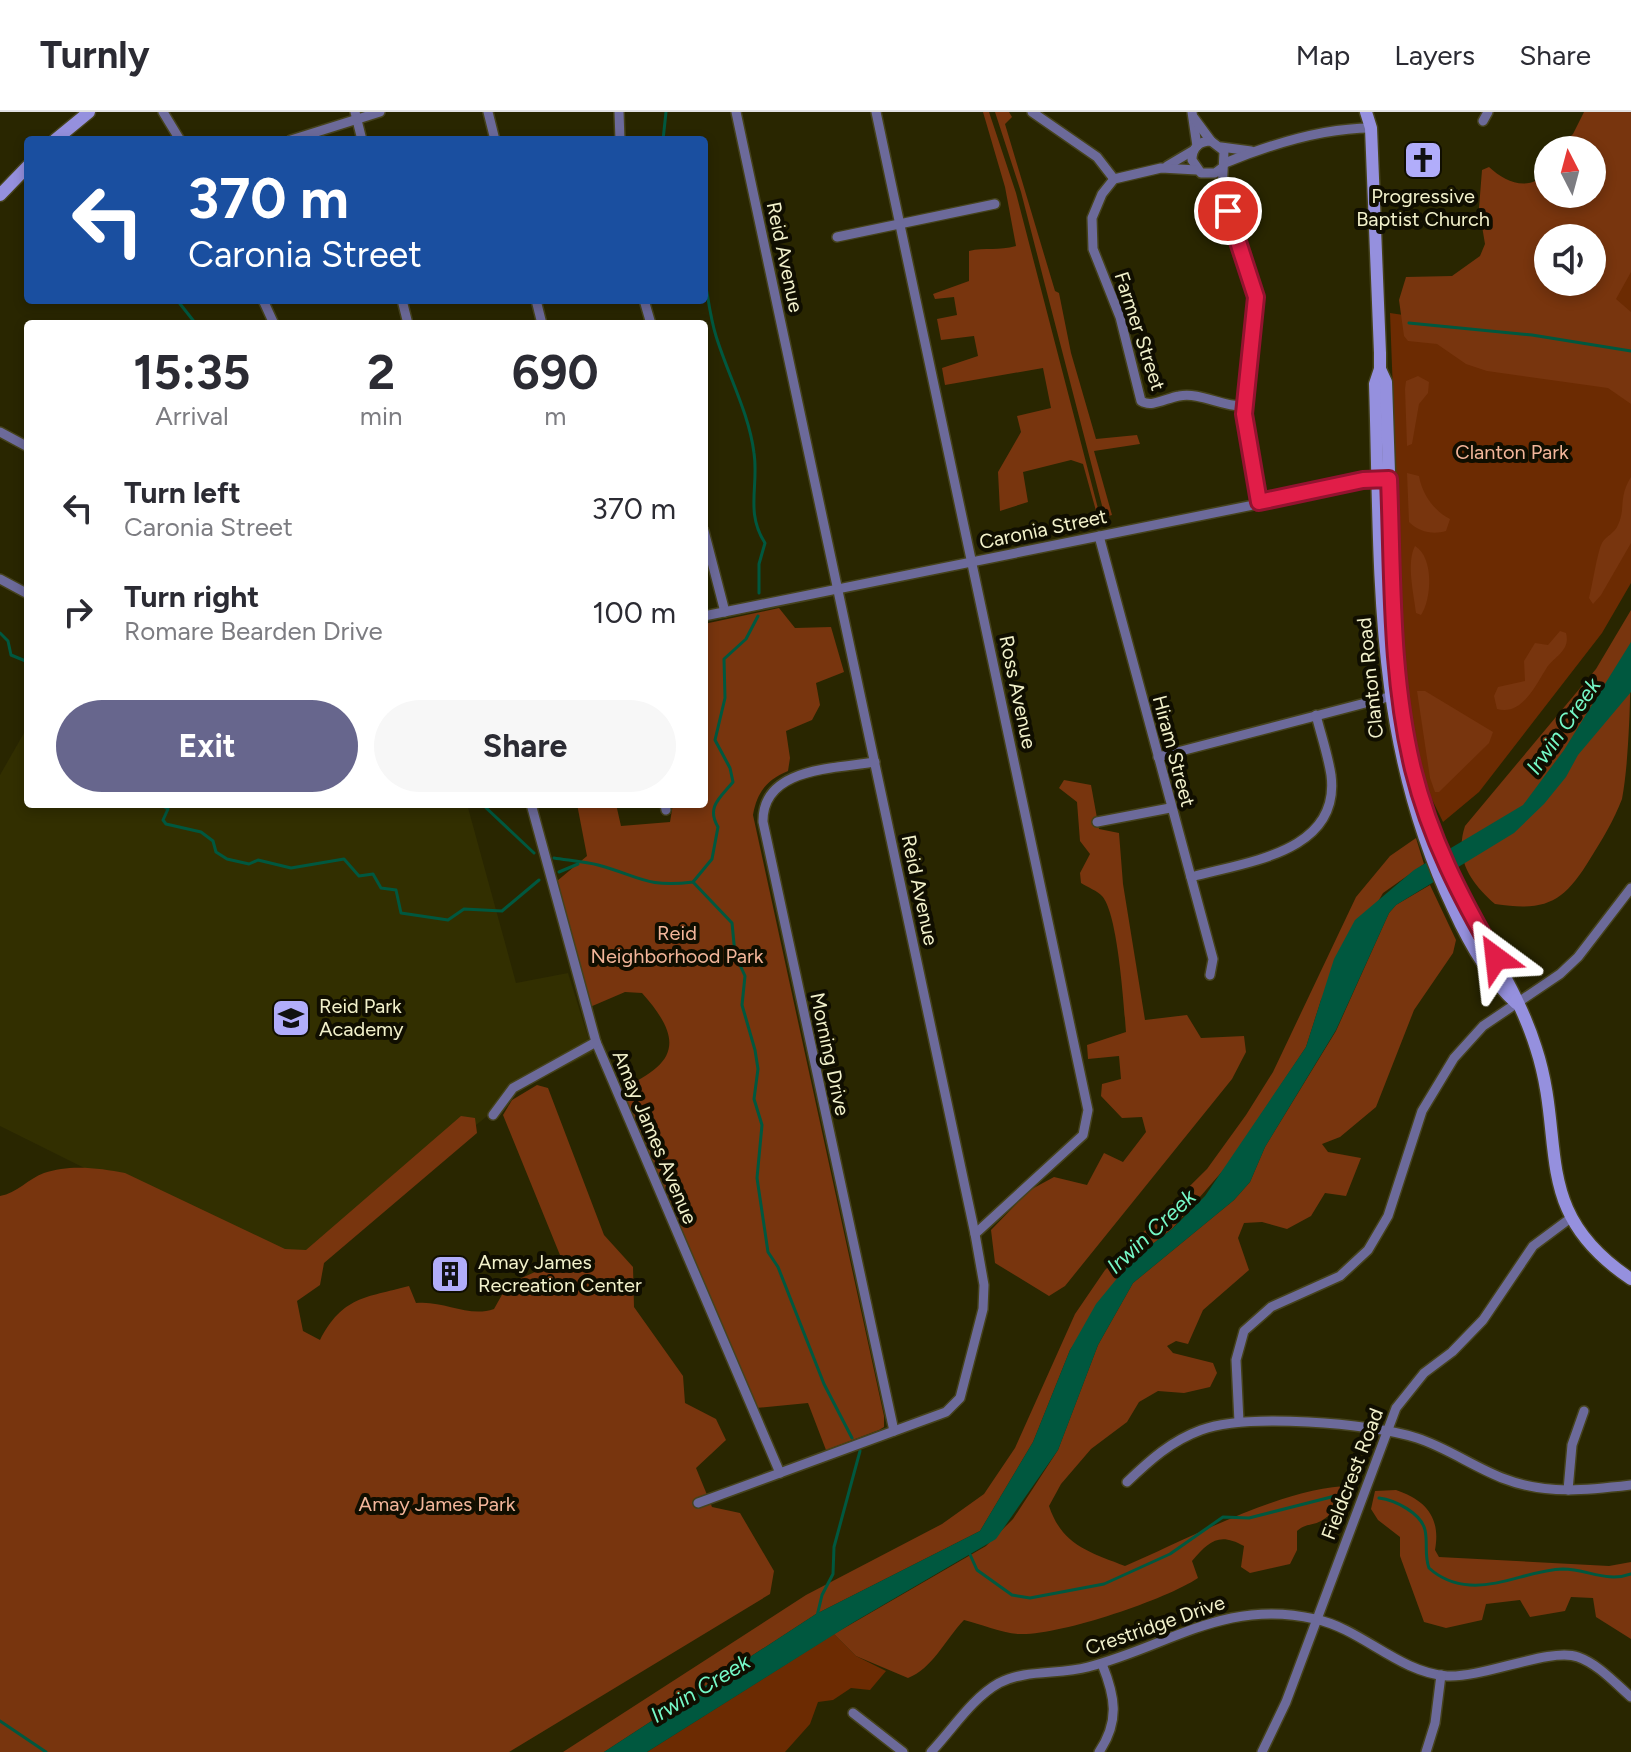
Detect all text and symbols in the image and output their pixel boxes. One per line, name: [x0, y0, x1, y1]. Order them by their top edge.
text: Turnly: [40, 32, 150, 78]
text: Map: [1296, 38, 1350, 72]
text: Layers: [1394, 38, 1475, 72]
text: Share: [1519, 38, 1591, 72]
north arrow: [1534, 136, 1606, 208]
map controls: [1534, 136, 1606, 296]
church icon: Progressive Baptist Church: [1402, 139, 1444, 181]
text: 370 m: [188, 165, 349, 232]
icon: left: [56, 168, 160, 272]
pin: [1194, 177, 1262, 245]
place label: Progressive Baptist Church: [1356, 184, 1490, 231]
icon: arrive: [1206, 189, 1250, 233]
street label: Reid Avenue: [762, 200, 808, 315]
button: sound: [1534, 224, 1606, 296]
text: Caronia Street: [188, 233, 422, 276]
street label: Farmer Street: [1110, 269, 1170, 393]
text: 15:35: [133, 343, 251, 401]
text: 2: [367, 343, 395, 401]
text: 690: [512, 343, 599, 401]
text: Arrival: [155, 400, 229, 432]
text: min: [360, 400, 403, 432]
text: m: [544, 400, 566, 432]
park label: Clanton Park: [1455, 440, 1569, 464]
text: Turn left: [124, 474, 241, 511]
icon: left: [56, 486, 100, 530]
text: 370 m: [591, 490, 676, 527]
street label: Caronia Street: [977, 504, 1109, 554]
text: Caronia Street: [124, 511, 293, 543]
text: Turn right: [124, 578, 259, 615]
icon: right: [56, 590, 100, 634]
text: 100 m: [592, 594, 676, 631]
text: Romare Bearden Drive: [124, 615, 383, 647]
street label: Clanton Road: [1352, 616, 1388, 740]
street label: Ross Avenue: [994, 633, 1042, 751]
water label: Irwin Creek: [1520, 672, 1607, 780]
street label: Hiram Street: [1148, 693, 1200, 809]
button: Exit: [56, 700, 358, 792]
button: Share: [374, 700, 676, 792]
street label: Reid Avenue: [897, 833, 943, 948]
position arrow: [1454, 916, 1538, 1000]
park label: Reid Neighborhood Park: [590, 921, 764, 968]
street label: Morning Drive: [805, 990, 855, 1118]
place label: Reid Park Academy: [319, 994, 404, 1041]
school or university icon: Reid Park Academy: [270, 997, 312, 1039]
street label: Amay James Avenue: [608, 1047, 702, 1228]
water label: Irwin Creek: [1101, 1183, 1202, 1279]
place label: Amay James Recreation Center: [478, 1250, 642, 1297]
building icon: Amay James Recreation Center: [429, 1253, 471, 1295]
street label: Fieldcrest Road: [1316, 1405, 1388, 1543]
park label: Amay James Park: [359, 1492, 516, 1516]
street label: Crestridge Drive: [1082, 1590, 1228, 1660]
water label: Irwin Creek: [645, 1647, 756, 1729]

